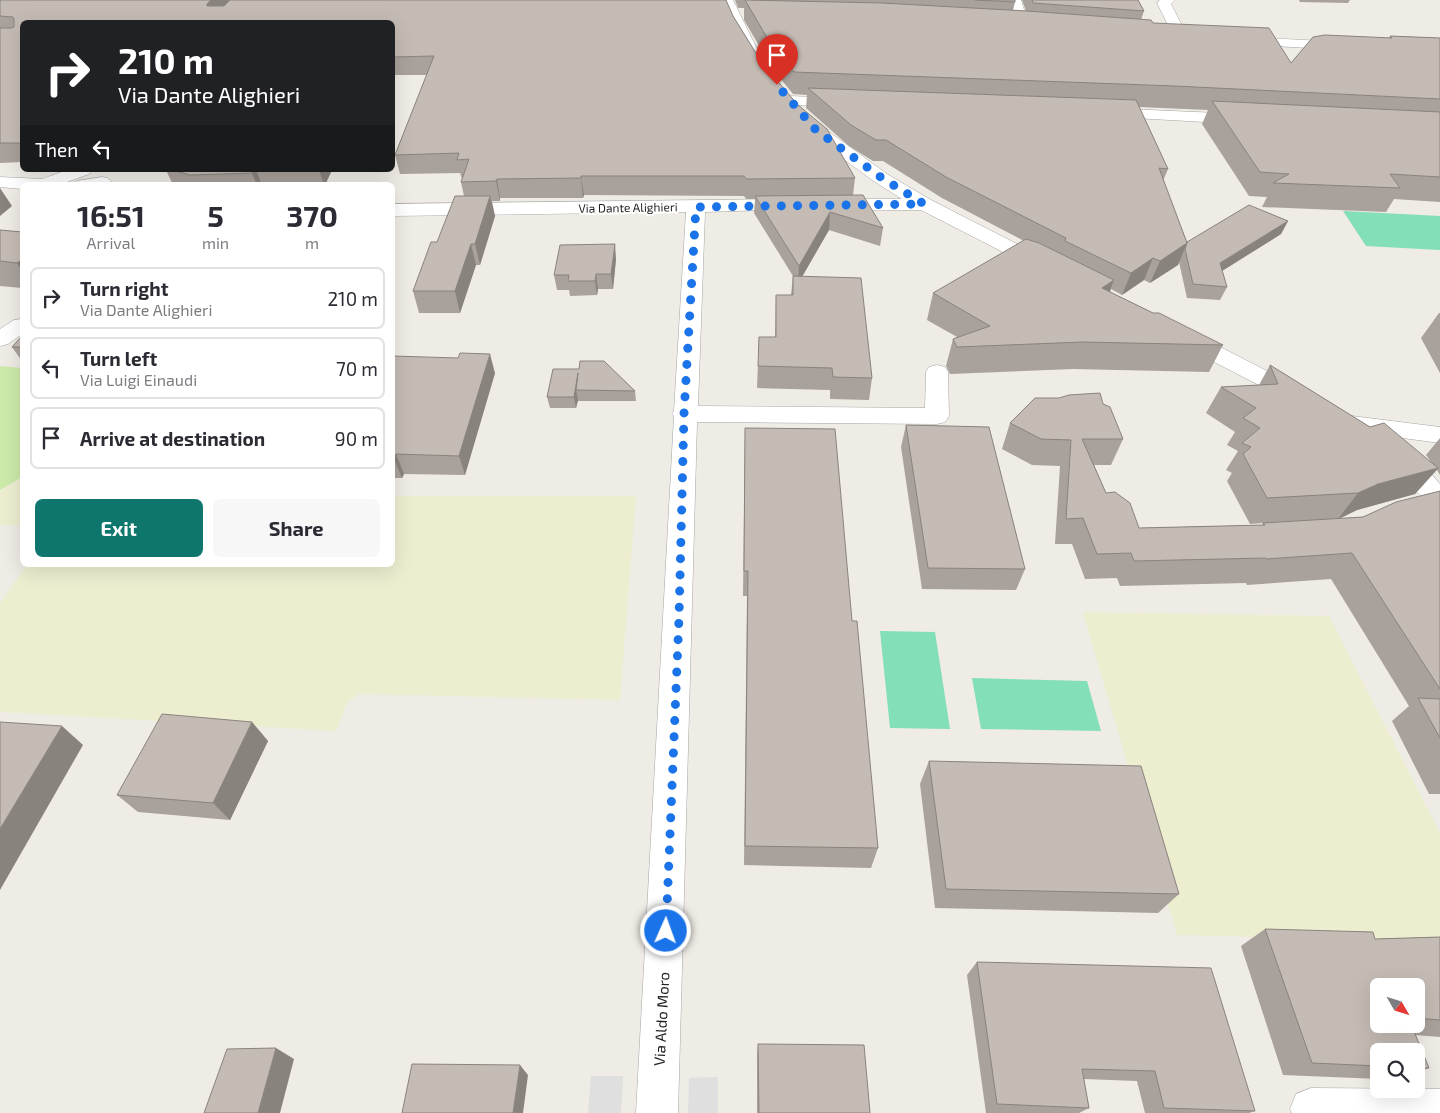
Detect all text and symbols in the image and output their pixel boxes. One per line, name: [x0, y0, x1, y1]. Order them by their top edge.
pin: [756, 34, 798, 85]
text: 210 m: [118, 39, 214, 81]
icon: right: [35, 40, 100, 105]
icon: arrive: [763, 41, 791, 69]
text: Via Dante Alighieri: [118, 81, 300, 107]
icon: left: [88, 135, 116, 163]
text: Then: [35, 138, 78, 161]
text: 16:51: [77, 197, 145, 233]
text: 5: [207, 197, 224, 233]
text: 370: [286, 197, 338, 233]
street label: Via Dante Alighieri: [578, 199, 678, 215]
text: Arrival: [87, 233, 135, 252]
text: min: [202, 233, 229, 252]
text: m: [305, 233, 319, 252]
text: Turn right: [80, 277, 168, 300]
icon: right: [37, 284, 65, 312]
text: 210 m: [327, 287, 378, 310]
text: Via Dante Alighieri: [80, 300, 212, 319]
text: Turn left: [80, 347, 157, 370]
icon: left: [37, 354, 65, 382]
text: 70 m: [336, 357, 378, 380]
text: Via Luigi Einaudi: [80, 370, 197, 389]
icon: arrive: [37, 424, 65, 452]
text: Arrive at destination: [80, 427, 265, 450]
text: 90 m: [335, 427, 378, 450]
button: Exit: [35, 499, 203, 557]
button: Share: [213, 499, 380, 557]
position arrow: [639, 904, 691, 956]
street label: Via Aldo Moro: [650, 971, 672, 1067]
north arrow: [1370, 978, 1425, 1032]
map controls: [1370, 978, 1425, 1098]
button: search: [1370, 1043, 1425, 1098]

